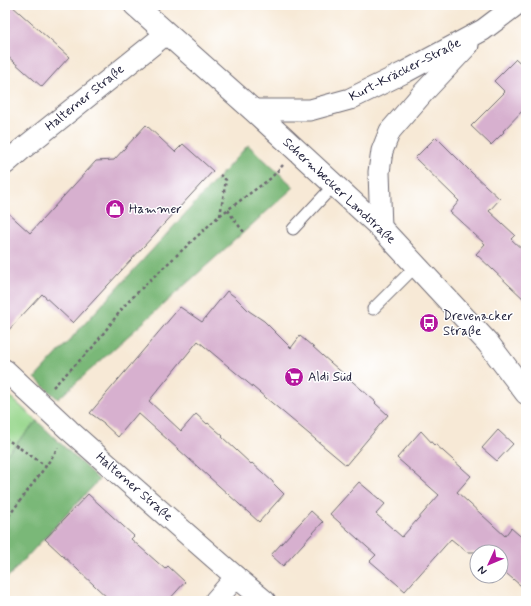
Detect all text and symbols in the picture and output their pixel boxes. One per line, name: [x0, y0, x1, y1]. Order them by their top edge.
street label: Kurt-Kräcker-Straße: [346, 34, 464, 106]
street label: Halterner Straße: [42, 61, 128, 135]
street label: Schermbecker Landstraße: [279, 134, 399, 248]
shop icon: Hammer: [104, 198, 126, 220]
place label: Hammer: [129, 201, 182, 218]
place label: Drevenacker Straße: [443, 308, 513, 340]
bus stop icon: Drevenacker Straße: [418, 312, 440, 334]
supermarket icon: Aldi Süd: [283, 366, 305, 388]
place label: Aldi Süd: [308, 369, 352, 386]
street label: Halterner Straße: [92, 449, 176, 525]
north arrow: [469, 544, 509, 584]
text: N: [475, 563, 490, 578]

